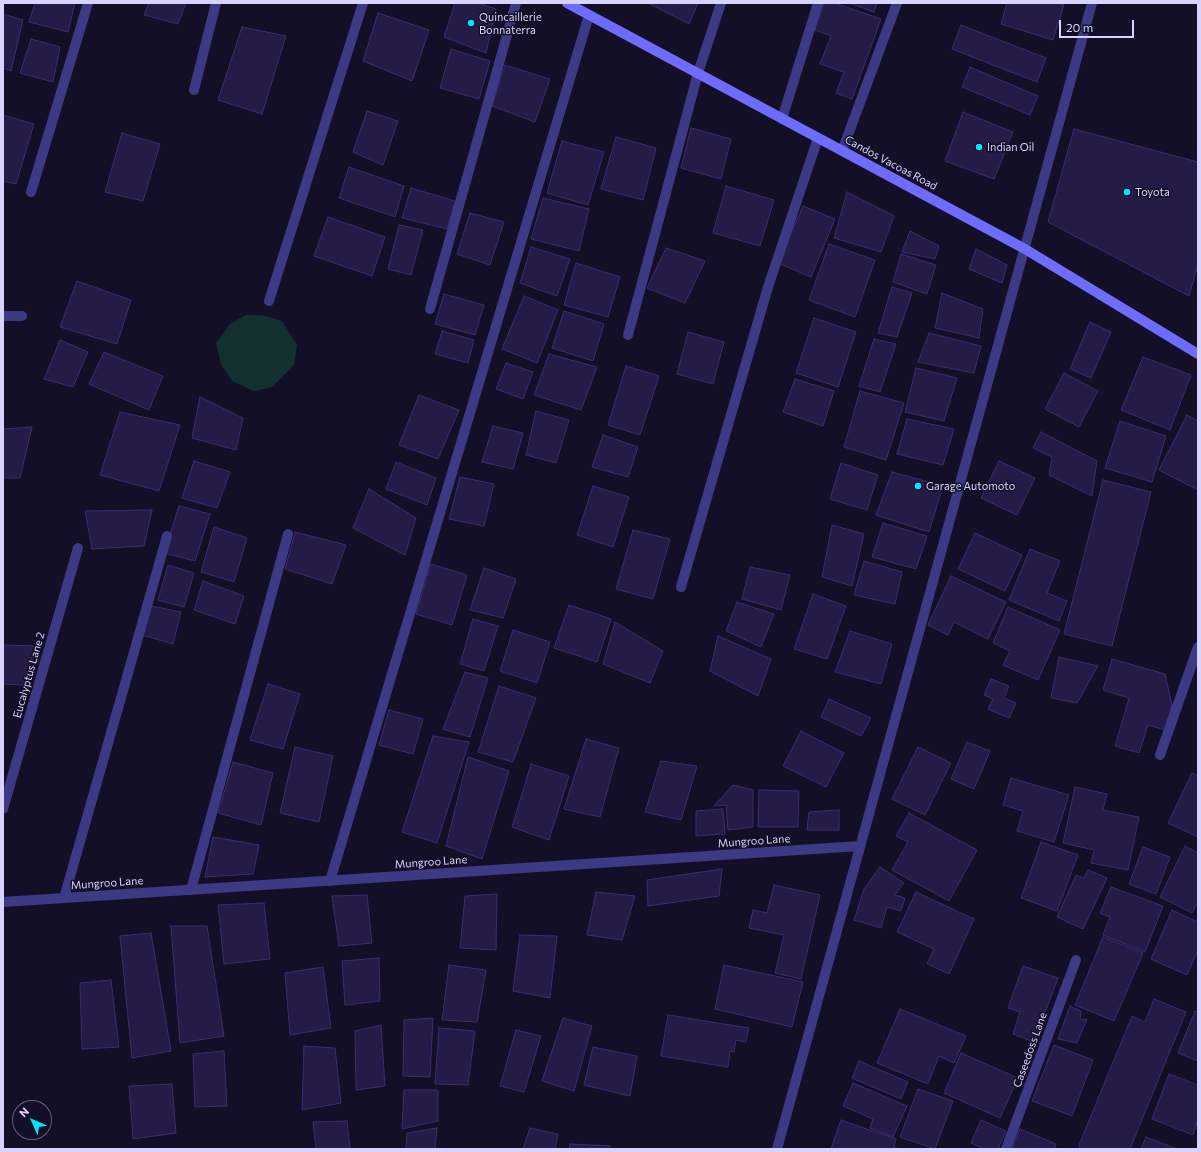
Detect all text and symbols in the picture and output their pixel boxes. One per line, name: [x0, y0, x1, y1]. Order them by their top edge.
place label: Quincaillerie Bonnaterra: [479, 10, 542, 36]
scale bar: [1061, 12, 1136, 38]
marker: Quincaillerie Bonnaterra: [466, 18, 476, 28]
text: 20 m: [1066, 20, 1093, 34]
street label: Candos Vacoas Road: [843, 133, 939, 193]
place label: Indian Oil: [987, 140, 1034, 154]
marker: Indian Oil: [974, 142, 984, 152]
place label: Toyota: [1135, 185, 1170, 199]
marker: Toyota: [1122, 187, 1132, 197]
place label: Garage Automoto: [926, 479, 1015, 493]
marker: Garage Automoto: [913, 481, 923, 491]
street label: Eucalyptus Lane 2: [10, 630, 48, 720]
street label: Mungroo Lane: [717, 832, 791, 850]
street label: Mungroo Lane: [394, 853, 468, 871]
street label: Mungroo Lane: [70, 874, 144, 892]
street label: Caseedoss Lane: [1010, 1011, 1050, 1089]
north arrow: [12, 1100, 52, 1140]
text: N: [16, 1104, 31, 1119]

